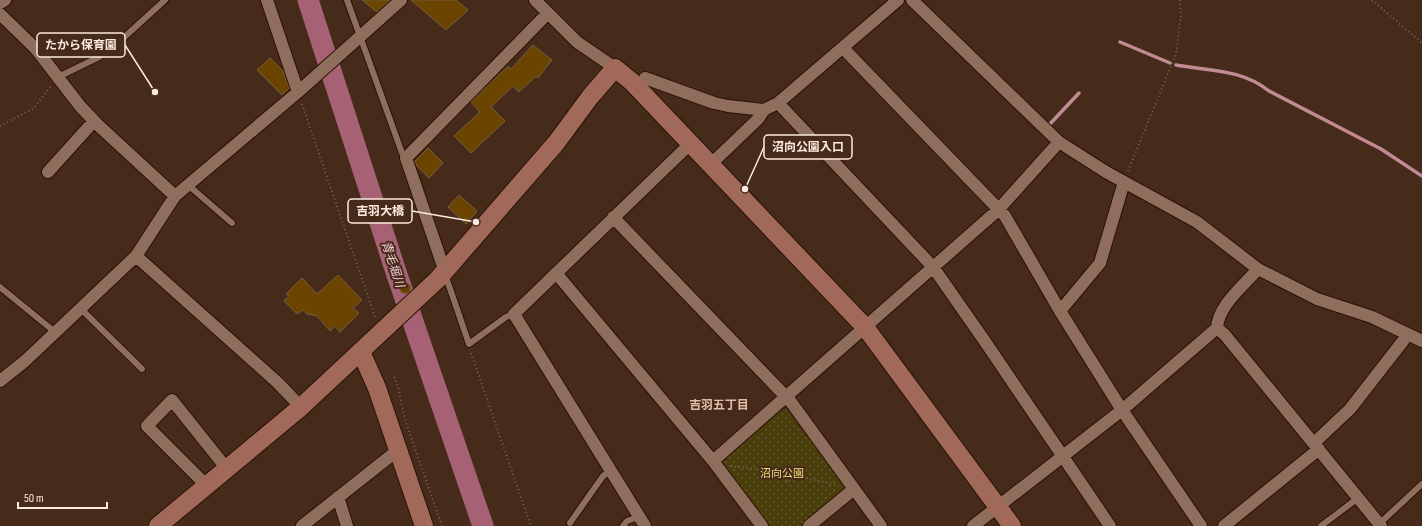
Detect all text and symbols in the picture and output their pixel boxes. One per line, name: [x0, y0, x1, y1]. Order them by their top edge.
callout: たから保育園: [37, 33, 125, 57]
text: たから保育園: [45, 38, 117, 53]
callout: 沼向公園入口: [764, 135, 852, 159]
text: 沼向公園入口: [772, 140, 844, 155]
callout: 吉羽大橋: [348, 199, 412, 223]
text: 吉羽大橋: [356, 204, 405, 219]
water label: 青毛堀川: [378, 239, 408, 291]
district label: 吉羽五丁目: [689, 398, 749, 413]
park label: 沼向公園: [760, 467, 804, 480]
scale bar: [18, 484, 107, 510]
text: 50 m: [24, 491, 44, 506]

